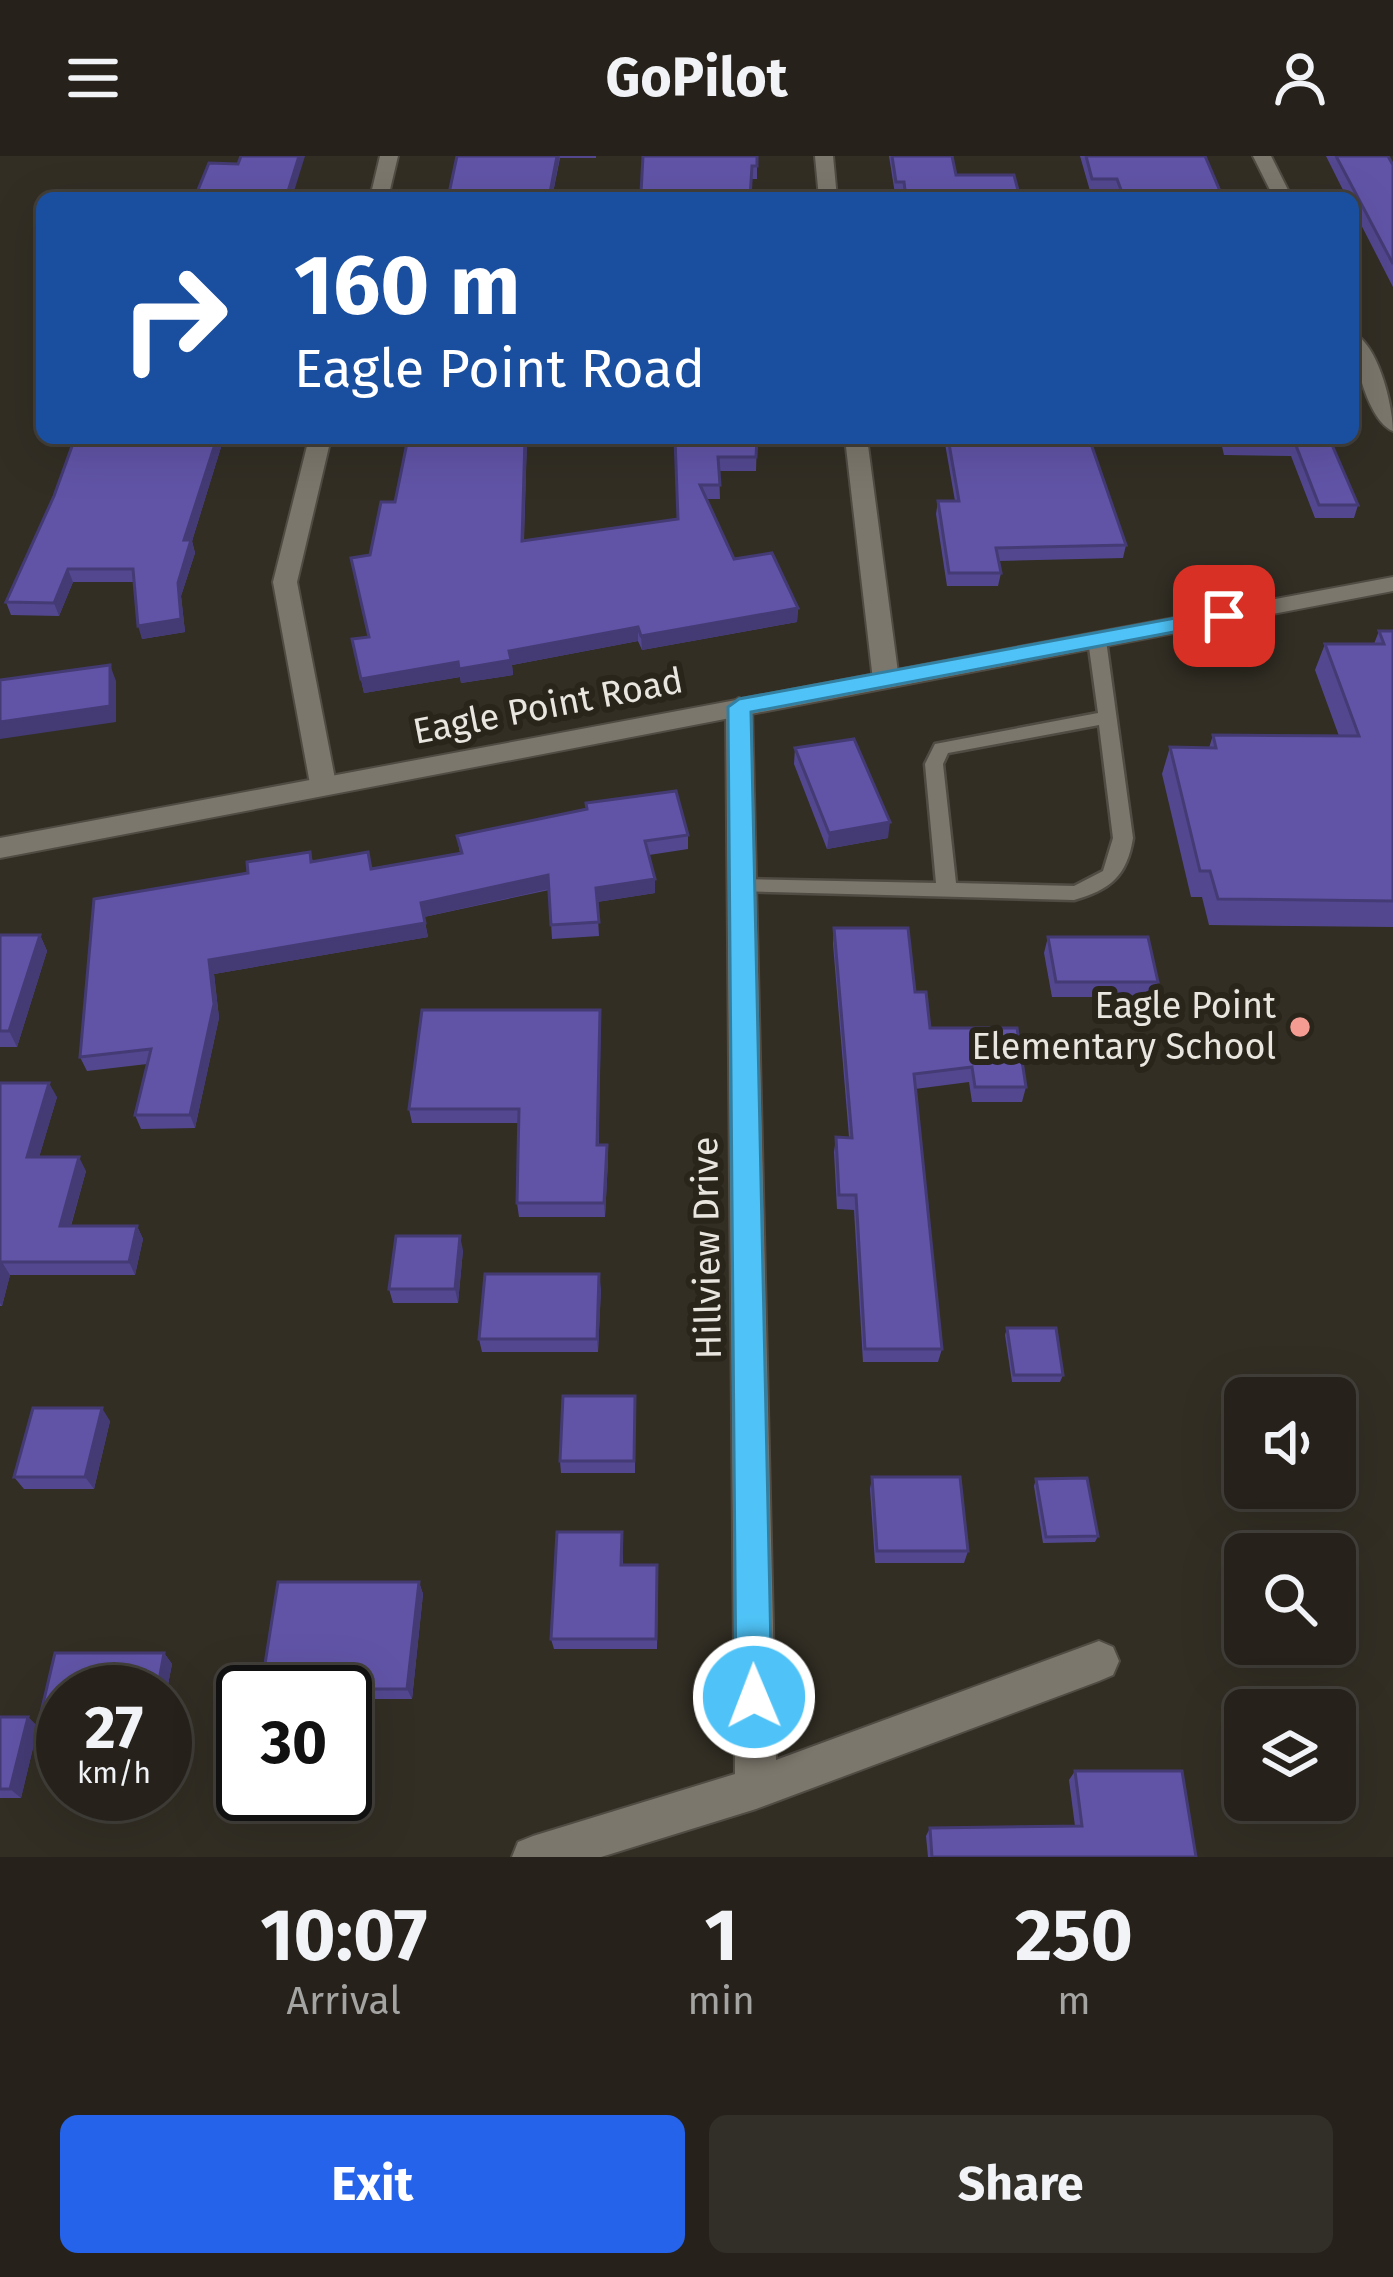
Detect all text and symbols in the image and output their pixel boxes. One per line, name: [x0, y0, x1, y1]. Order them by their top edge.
icon: menu: [60, 45, 126, 111]
icon: person: [1267, 45, 1333, 111]
text: GoPilot: [605, 46, 788, 110]
text: 160 m: [294, 235, 520, 336]
icon: right: [96, 240, 252, 396]
text: Eagle Point Road: [294, 337, 705, 401]
pin: [1173, 565, 1275, 667]
icon: arrive: [1191, 583, 1257, 649]
street label: Eagle Point Road: [409, 658, 687, 754]
place label: Eagle Point Elementary School: [971, 984, 1276, 1069]
marker: Eagle Point Elementary School: [1287, 1014, 1313, 1040]
street label: Hillview Drive: [683, 1136, 731, 1360]
map controls: [1224, 1377, 1356, 1821]
button: sound: [1224, 1377, 1356, 1509]
button: search: [1224, 1533, 1356, 1665]
position arrow: [691, 1634, 817, 1760]
speed limit sign: 30: [216, 1665, 372, 1821]
button: layers: [1224, 1689, 1356, 1821]
text: 27: [85, 1692, 143, 1764]
text: km/h: [77, 1755, 151, 1791]
text: 10:07: [260, 1893, 427, 1979]
text: 1: [704, 1893, 738, 1979]
text: 250: [1015, 1893, 1133, 1979]
text: Arrival: [287, 1978, 401, 2024]
text: min: [687, 1978, 755, 2024]
text: m: [1057, 1978, 1091, 2024]
button: Exit: [60, 2115, 685, 2253]
button: Share: [709, 2115, 1333, 2253]

